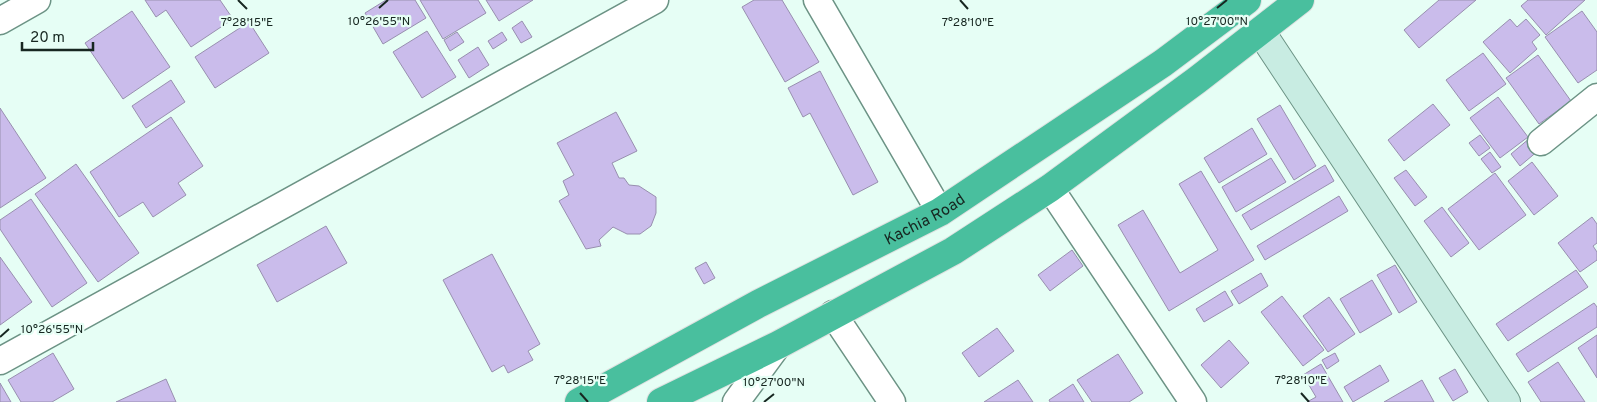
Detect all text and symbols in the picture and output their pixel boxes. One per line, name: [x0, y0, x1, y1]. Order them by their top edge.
text: 10°26'55"N: [348, 14, 410, 30]
text: 10°27'00"N: [1186, 14, 1248, 30]
text: 7°28'15"E: [221, 15, 273, 31]
text: 7°28'10"E: [942, 15, 994, 31]
scale bar: [22, 20, 94, 52]
text: 20 m: [30, 29, 65, 48]
street label: Kachia Road: [881, 190, 970, 251]
text: 10°26'55"N: [21, 322, 83, 338]
text: 7°28'15"E: [554, 373, 606, 389]
text: 7°28'10"E: [1275, 373, 1327, 389]
text: 10°27'00"N: [743, 375, 805, 391]

